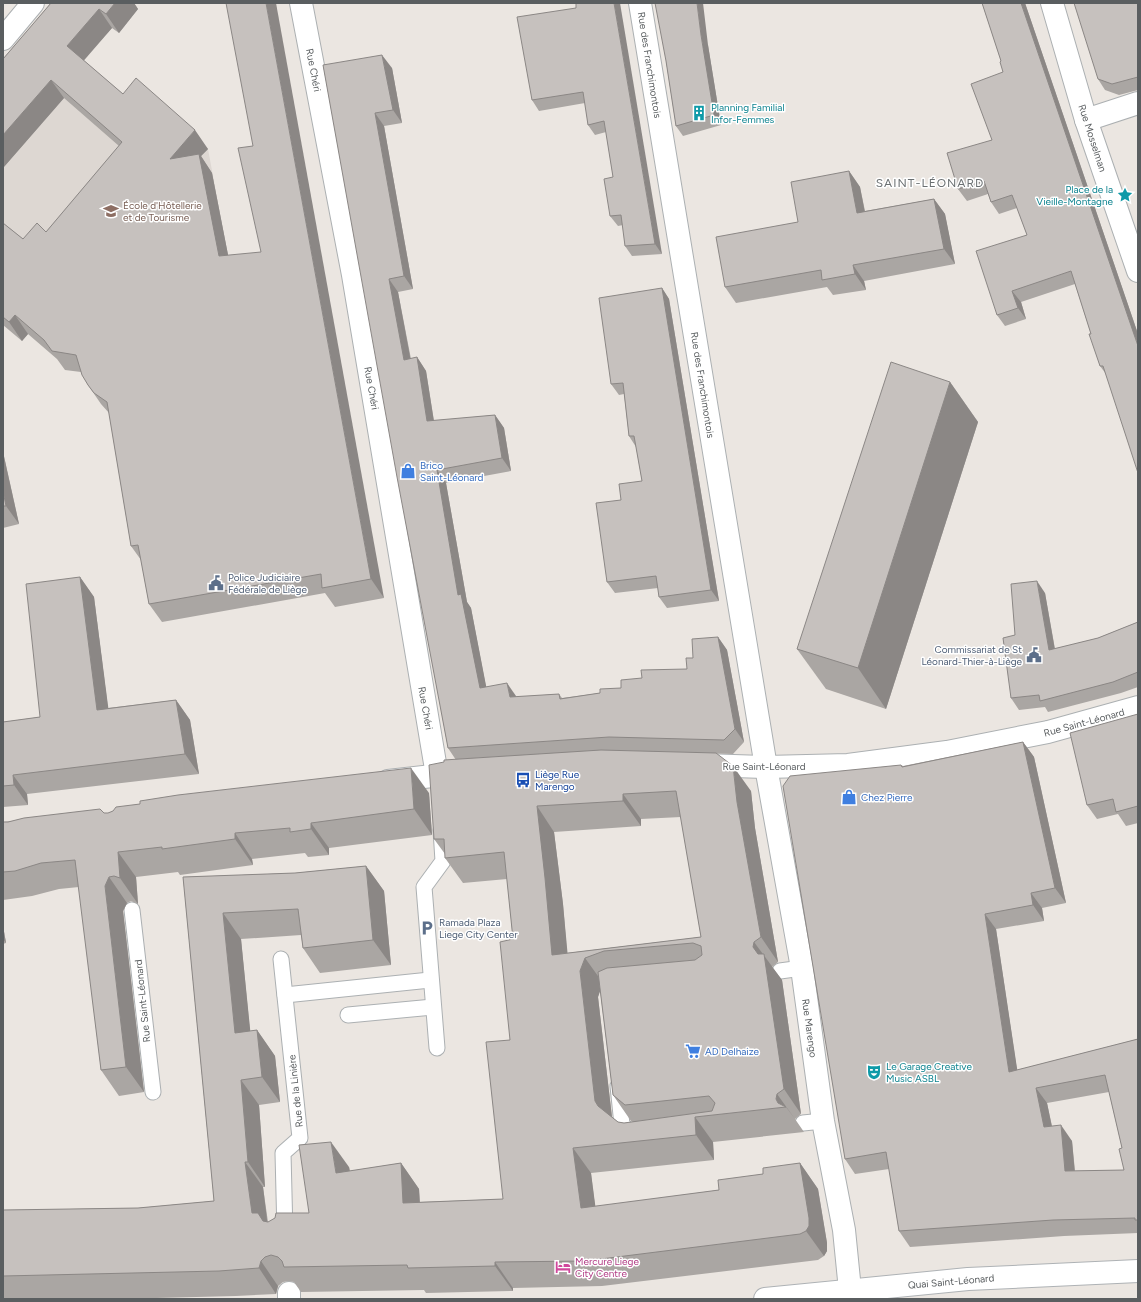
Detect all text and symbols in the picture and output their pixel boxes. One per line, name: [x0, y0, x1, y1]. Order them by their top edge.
street label: Rue des Franchimontois: [635, 11, 664, 119]
street label: Rue Chéri: [303, 47, 324, 93]
place label: Planning Familial Infor-Femmes: [711, 101, 785, 126]
street label: Rue Mosselman: [1075, 103, 1110, 174]
building icon: Planning Familial Infor-Femmes: [690, 104, 708, 122]
district label: SAINT-LÉONARD: [876, 176, 984, 190]
place label: Place de la Vieille-Montagne: [1036, 183, 1114, 208]
place icon: Place de la Vieille-Montagne: [1116, 186, 1134, 204]
place label: École d'Hôtellerie et de Tourisme: [123, 199, 202, 224]
school or university icon: École d'Hôtellerie et de Tourisme: [102, 202, 120, 220]
street label: Rue des Franchimontois: [688, 331, 717, 439]
street label: Rue Chéri: [361, 365, 382, 411]
place label: Brico Saint-Léonard: [420, 459, 484, 484]
shop icon: Brico Saint-Léonard: [399, 462, 417, 480]
place label: Police Judiciaire Fédérale de Liège: [228, 571, 307, 596]
public building icon: Police Judiciaire Fédérale de Liège: [207, 574, 225, 592]
place label: Commissariat de St Léonard-Thier-à-Liège: [921, 643, 1023, 668]
public building icon: Commissariat de St Léonard-Thier-à-Liège: [1025, 646, 1043, 664]
street label: Rue Chéri: [415, 685, 436, 731]
street label: Rue Saint-Léonard: [1042, 705, 1126, 740]
street label: Rue Saint-Léonard: [722, 760, 806, 773]
place label: Liège Rue Marengo: [535, 768, 580, 793]
bus stop icon: Liège Rue Marengo: [514, 771, 532, 789]
shop icon: Chez Pierre: [840, 788, 858, 806]
place label: Chez Pierre: [861, 791, 913, 804]
place label: Ramada Plaza Liege City Center: [439, 916, 518, 941]
parking icon: Ramada Plaza Liege City Center: [418, 919, 436, 937]
street label: Rue Saint-Léonard: [132, 959, 153, 1043]
street label: Rue Marengo: [799, 998, 820, 1059]
supermarket icon: AD Delhaize: [684, 1042, 702, 1060]
place label: AD Delhaize: [705, 1045, 760, 1058]
street label: Rue de la Linière: [285, 1053, 306, 1128]
place label: Le Garage Creative Music ASBL: [886, 1060, 972, 1085]
theatre icon: Le Garage Creative Music ASBL: [865, 1063, 883, 1081]
place label: Mercure Liege City Centre: [575, 1255, 639, 1280]
hotel icon: Mercure Liege City Centre: [554, 1258, 572, 1276]
street label: Quai Saint-Léonard: [907, 1271, 995, 1292]

